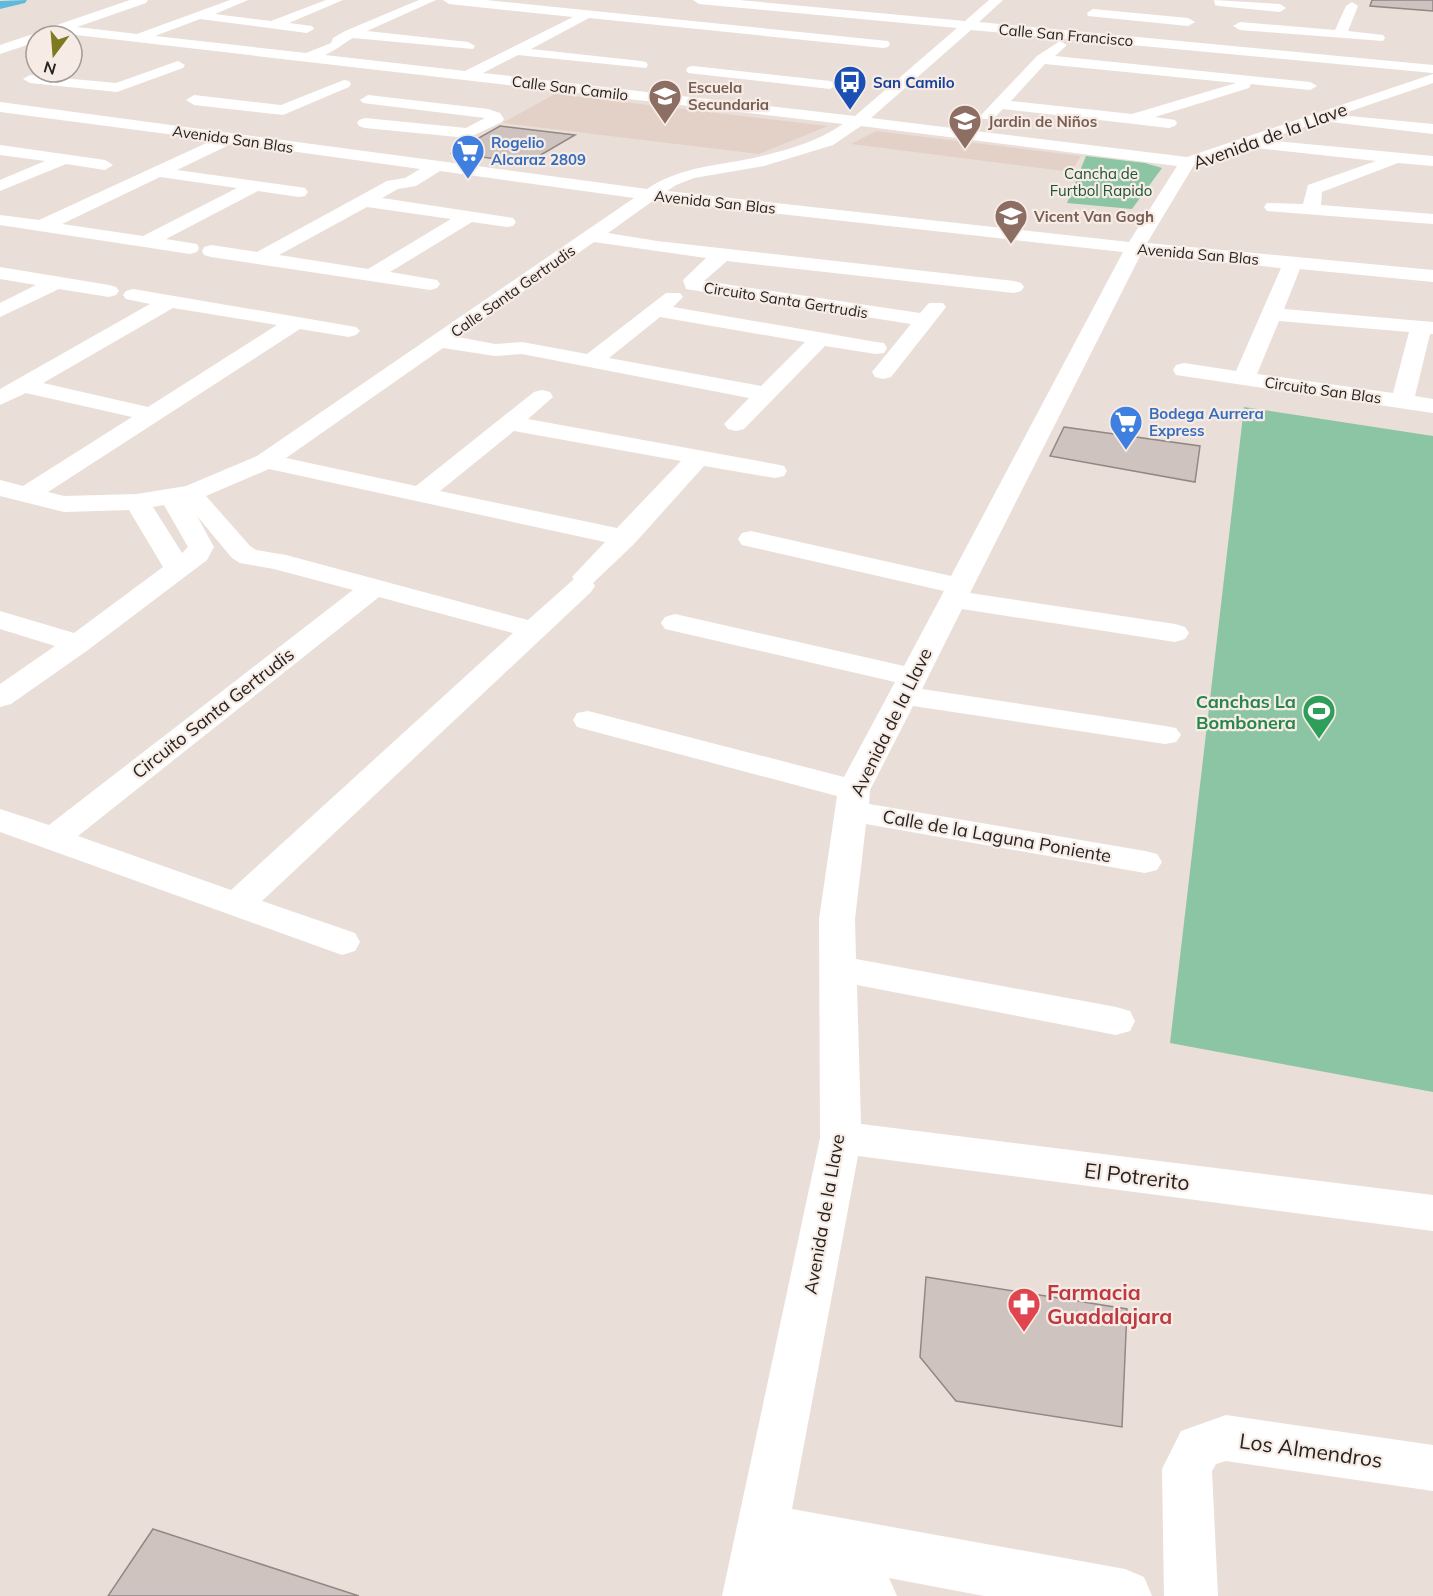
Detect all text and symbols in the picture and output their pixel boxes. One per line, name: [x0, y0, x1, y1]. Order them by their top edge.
street label: Calle San Francisco: [998, 20, 1134, 50]
north arrow: [24, 24, 84, 84]
text: N: [41, 57, 58, 80]
bus stop icon: San Camilo: [832, 64, 868, 111]
street label: Calle San Camilo: [511, 71, 629, 105]
place label: San Camilo: [873, 73, 955, 92]
school or university icon: Escuela Secundaria: [647, 78, 683, 125]
place label: Escuela Secundaria: [688, 78, 769, 114]
street label: Avenida de la Llave: [1190, 97, 1350, 175]
school or university icon: Jardin de Niños: [947, 103, 983, 150]
place label: Jardin de Niños: [988, 112, 1097, 131]
street label: Avenida San Blas: [171, 121, 295, 157]
supermarket icon: Rogelio Alcaraz 2809: [450, 133, 486, 180]
place label: Rogelio Alcaraz 2809: [491, 133, 586, 169]
park label: Cancha de Furtbol Rapido: [1050, 164, 1152, 200]
street label: Avenida San Blas: [653, 186, 777, 218]
school or university icon: Vicent Van Gogh: [993, 198, 1029, 245]
place label: Vicent Van Gogh: [1033, 207, 1154, 226]
street label: Avenida San Blas: [1136, 239, 1260, 269]
street label: Calle Santa Gertrudis: [447, 241, 579, 341]
street label: Circuito Santa Gertrudis: [702, 278, 870, 322]
street label: Circuito San Blas: [1263, 372, 1383, 408]
supermarket icon: Bodega Aurrera Express: [1108, 404, 1144, 451]
place label: Bodega Aurrera Express: [1149, 404, 1264, 440]
street label: Circuito Santa Gertrudis: [127, 643, 299, 783]
street label: Avenida de la Llave: [845, 644, 937, 800]
place label: Canchas La Bombonera: [1196, 690, 1296, 734]
sports icon: Canchas La Bombonera: [1301, 693, 1337, 740]
street label: Calle de la Laguna Poniente: [881, 805, 1113, 867]
street label: Avenida de la Llave: [799, 1132, 849, 1296]
street label: El Potrerito: [1083, 1157, 1191, 1195]
place label: Farmacia Guadalajara: [1047, 1279, 1172, 1329]
pharmacy icon: Farmacia Guadalajara: [1006, 1286, 1042, 1333]
street label: Los Almendros: [1238, 1427, 1384, 1473]

